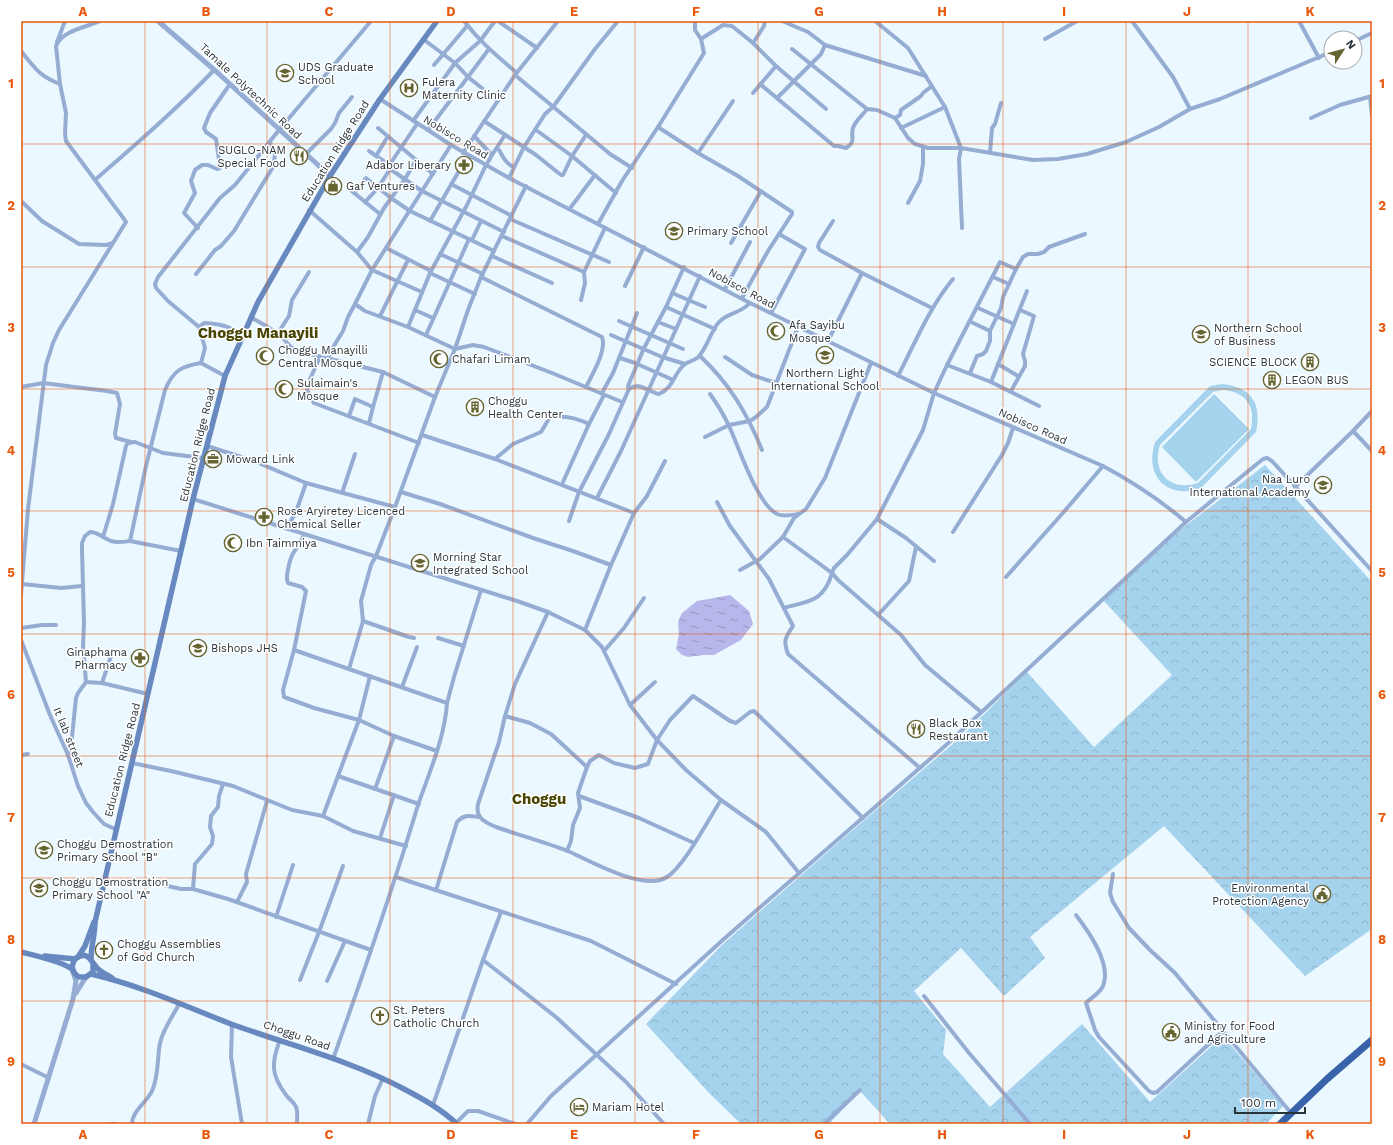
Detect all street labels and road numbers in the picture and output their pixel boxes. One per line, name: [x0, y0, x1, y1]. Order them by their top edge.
street label: Tamale Polytechnic Road: [197, 41, 304, 142]
street label: Education Ridge Road: [299, 98, 372, 204]
street label: Nobisco Road: [421, 113, 491, 162]
street label: Nobisco Road: [706, 265, 777, 311]
street label: Education Ridge Road: [177, 387, 218, 504]
street label: Nobisco Road: [997, 406, 1069, 447]
street label: Education Ridge Road: [102, 702, 143, 819]
street label: It lab street: [51, 705, 87, 770]
street label: Choggu Road: [262, 1018, 332, 1053]

